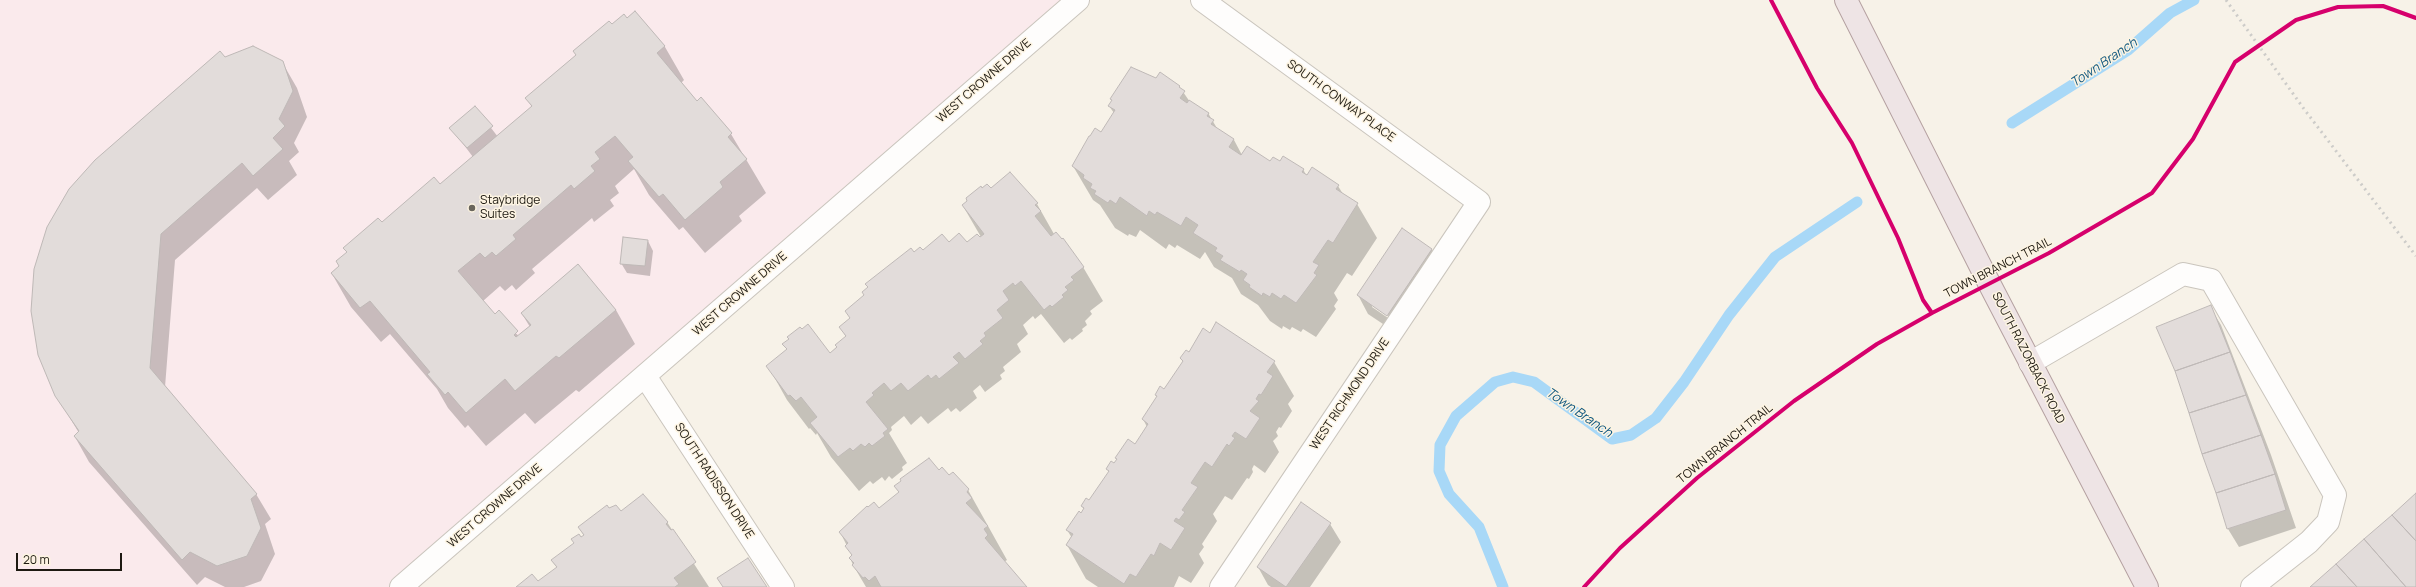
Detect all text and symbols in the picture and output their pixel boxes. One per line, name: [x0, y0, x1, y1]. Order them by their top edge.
water label: Town Branch: [2068, 35, 2140, 91]
street label: WEST CROWNE DRIVE: [934, 36, 1034, 126]
street label: SOUTH CONWAY PLACE: [1284, 57, 1398, 145]
place label: Staybridge Suites: [480, 194, 540, 222]
marker: Staybridge Suites: [467, 203, 477, 213]
street label: TOWN BRANCH TRAIL: [1942, 235, 2054, 301]
street label: WEST CROWNE DRIVE: [690, 249, 790, 339]
street label: SOUTH RAZORBACK ROAD: [1989, 290, 2067, 426]
street label: WEST RICHMOND DRIVE: [1307, 335, 1393, 453]
water label: Town Branch: [1543, 385, 1615, 441]
street label: TOWN BRANCH TRAIL: [1674, 401, 1776, 487]
street label: SOUTH RADISSON DRIVE: [671, 420, 757, 542]
street label: WEST CROWNE DRIVE: [445, 461, 545, 551]
scale bar: [18, 545, 124, 571]
text: 20 m: [23, 551, 50, 568]

